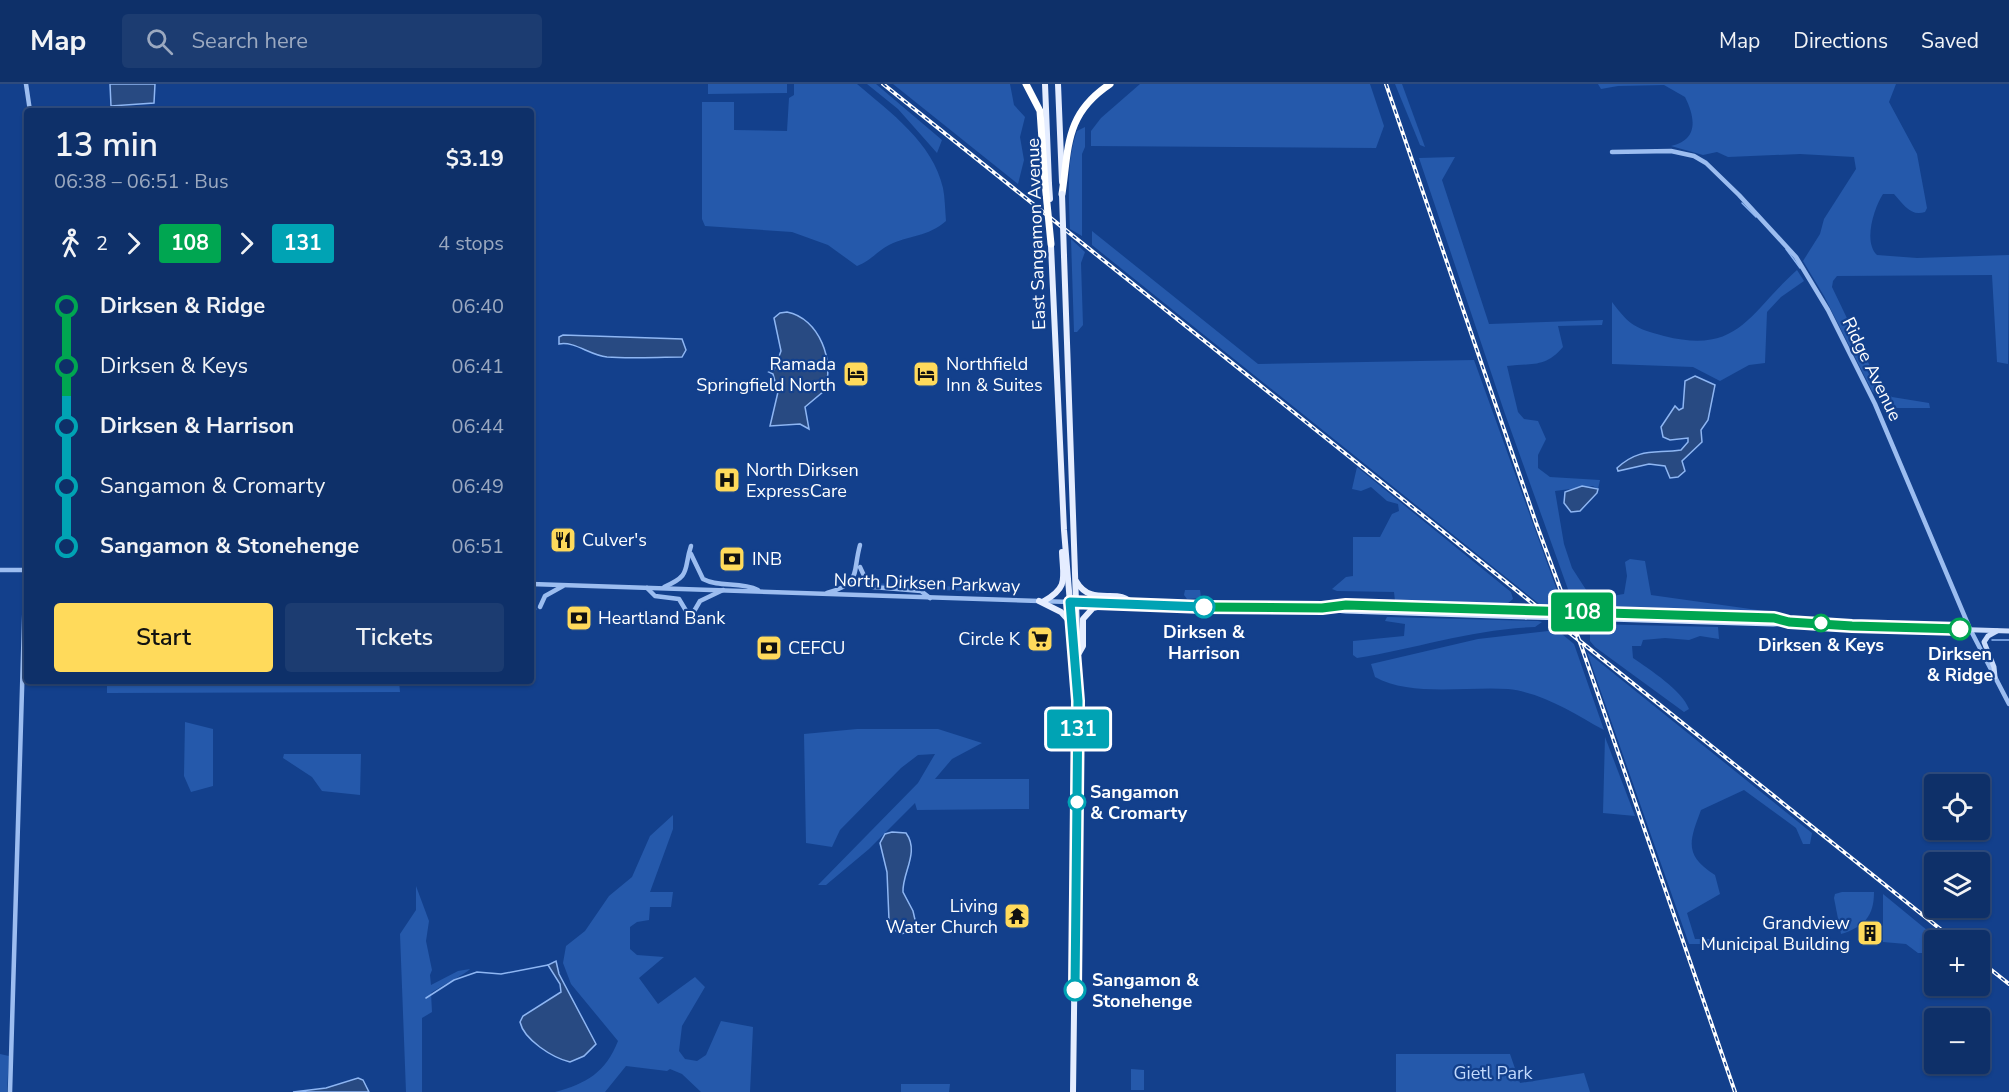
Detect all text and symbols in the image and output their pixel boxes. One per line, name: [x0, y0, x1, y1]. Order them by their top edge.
search box: [122, 14, 542, 68]
text: Map: [30, 22, 86, 60]
icon: search: [143, 25, 176, 58]
text: Search here: [191, 26, 308, 56]
text: Map: [1719, 27, 1760, 55]
text: Directions: [1793, 27, 1888, 55]
text: Saved: [1921, 27, 1979, 55]
text: 13 min: [54, 123, 158, 168]
street label: East Sangamon Avenue: [1021, 138, 1051, 330]
text: $3.19: [446, 144, 504, 174]
text: 06:38 – 06:51 · Bus: [54, 168, 229, 195]
icon: walk: [54, 227, 87, 260]
icon: forward: [117, 227, 150, 260]
icon: forward: [230, 227, 263, 260]
text: 108: [171, 229, 209, 257]
text: 131: [284, 229, 322, 257]
text: 2: [96, 230, 108, 257]
text: 4 stops: [438, 230, 504, 257]
text: Dirksen & Ridge: [100, 291, 265, 321]
text: 06:40: [451, 293, 504, 320]
street label: Ridge Avenue: [1837, 313, 1907, 425]
text: Dirksen & Keys: [100, 351, 248, 381]
place label: Ramada Springfield North: [696, 352, 836, 397]
place label: Northfield Inn & Suites: [946, 352, 1043, 397]
text: 06:41: [451, 353, 504, 380]
hotel icon: Ramada Springfield North: [841, 359, 871, 389]
hotel icon: Northfield Inn & Suites: [911, 359, 941, 389]
text: Dirksen & Harrison: [100, 411, 294, 441]
text: 06:44: [451, 413, 504, 440]
place label: North Dirksen ExpressCare: [746, 458, 859, 503]
hospital icon: North Dirksen ExpressCare: [712, 465, 742, 495]
text: Sangamon & Cromarty: [100, 471, 325, 501]
text: 06:49: [451, 473, 504, 500]
restaurant icon: Culver's: [548, 525, 578, 555]
place label: Culver's: [582, 528, 647, 552]
text: Sangamon & Stonehenge: [100, 531, 359, 561]
text: 06:51: [451, 533, 504, 560]
bank icon: INB: [717, 544, 747, 574]
place label: INB: [752, 547, 782, 571]
street label: North Dirksen Parkway: [833, 568, 1021, 598]
line badge: 108: [1548, 592, 1616, 632]
marker: Dirksen & Harrison: [1193, 596, 1215, 618]
text: 108: [1563, 598, 1601, 626]
button: Start: [54, 603, 273, 672]
button: Tickets: [285, 603, 504, 672]
bank icon: Heartland Bank: [564, 603, 594, 633]
place label: Heartland Bank: [598, 606, 726, 630]
marker: Dirksen & Keys: [1812, 614, 1830, 632]
marker: Dirksen & Ridge: [1949, 618, 1971, 640]
place label: Dirksen & Harrison: [1163, 620, 1246, 665]
supermarket icon: Circle K: [1025, 624, 1055, 654]
place label: Circle K: [958, 627, 1021, 651]
bank icon: CEFCU: [754, 633, 784, 663]
place label: Dirksen & Keys: [1758, 633, 1884, 657]
place label: CEFCU: [788, 636, 845, 660]
place label: Dirksen & Ridge: [1927, 642, 1993, 687]
line badge: 131: [1044, 710, 1112, 748]
text: 131: [1059, 715, 1097, 743]
map controls: [1924, 774, 1990, 1074]
button: locate: [1924, 774, 1990, 840]
place label: Sangamon & Cromarty: [1090, 780, 1188, 825]
marker: Sangamon & Cromarty: [1068, 793, 1086, 811]
button: layers: [1924, 852, 1990, 918]
place label: Living Water Church: [885, 894, 998, 939]
temple icon: Living Water Church: [1002, 901, 1032, 931]
place label: Grandview Municipal Building: [1700, 911, 1850, 956]
building icon: Grandview Municipal Building: [1855, 918, 1885, 948]
button: +: [1924, 930, 1990, 996]
place label: Sangamon & Stonehenge: [1092, 968, 1200, 1013]
marker: Sangamon & Stonehenge: [1064, 979, 1086, 1001]
button: −: [1924, 1008, 1990, 1074]
park label: Gietl Park: [1453, 1061, 1534, 1085]

